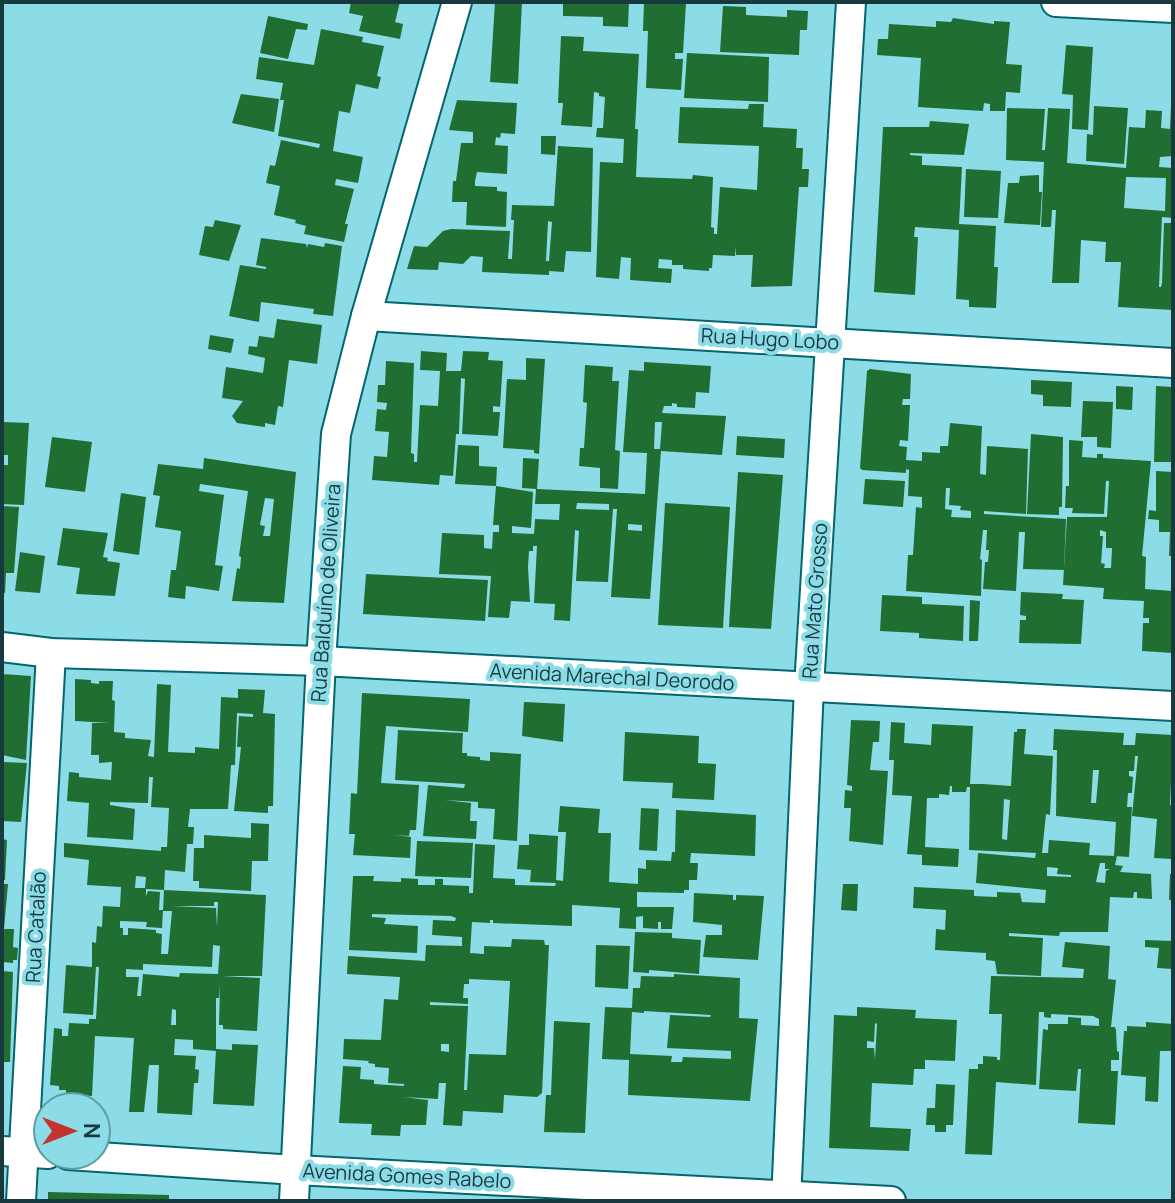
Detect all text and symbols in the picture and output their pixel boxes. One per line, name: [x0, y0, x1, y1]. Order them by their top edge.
street label: Rua Hugo Lobo: [700, 321, 840, 356]
street label: Rua Balduíno de Oliveira: [304, 483, 347, 703]
street label: Rua Mato Grosso: [796, 522, 833, 680]
street label: Avenida Marechal Deorodo: [489, 657, 735, 696]
street label: Rua Catalão: [19, 870, 52, 983]
north arrow: [32, 1091, 112, 1171]
text: N: [77, 1123, 107, 1139]
street label: Avenida Gomes Rabelo: [302, 1157, 512, 1194]

